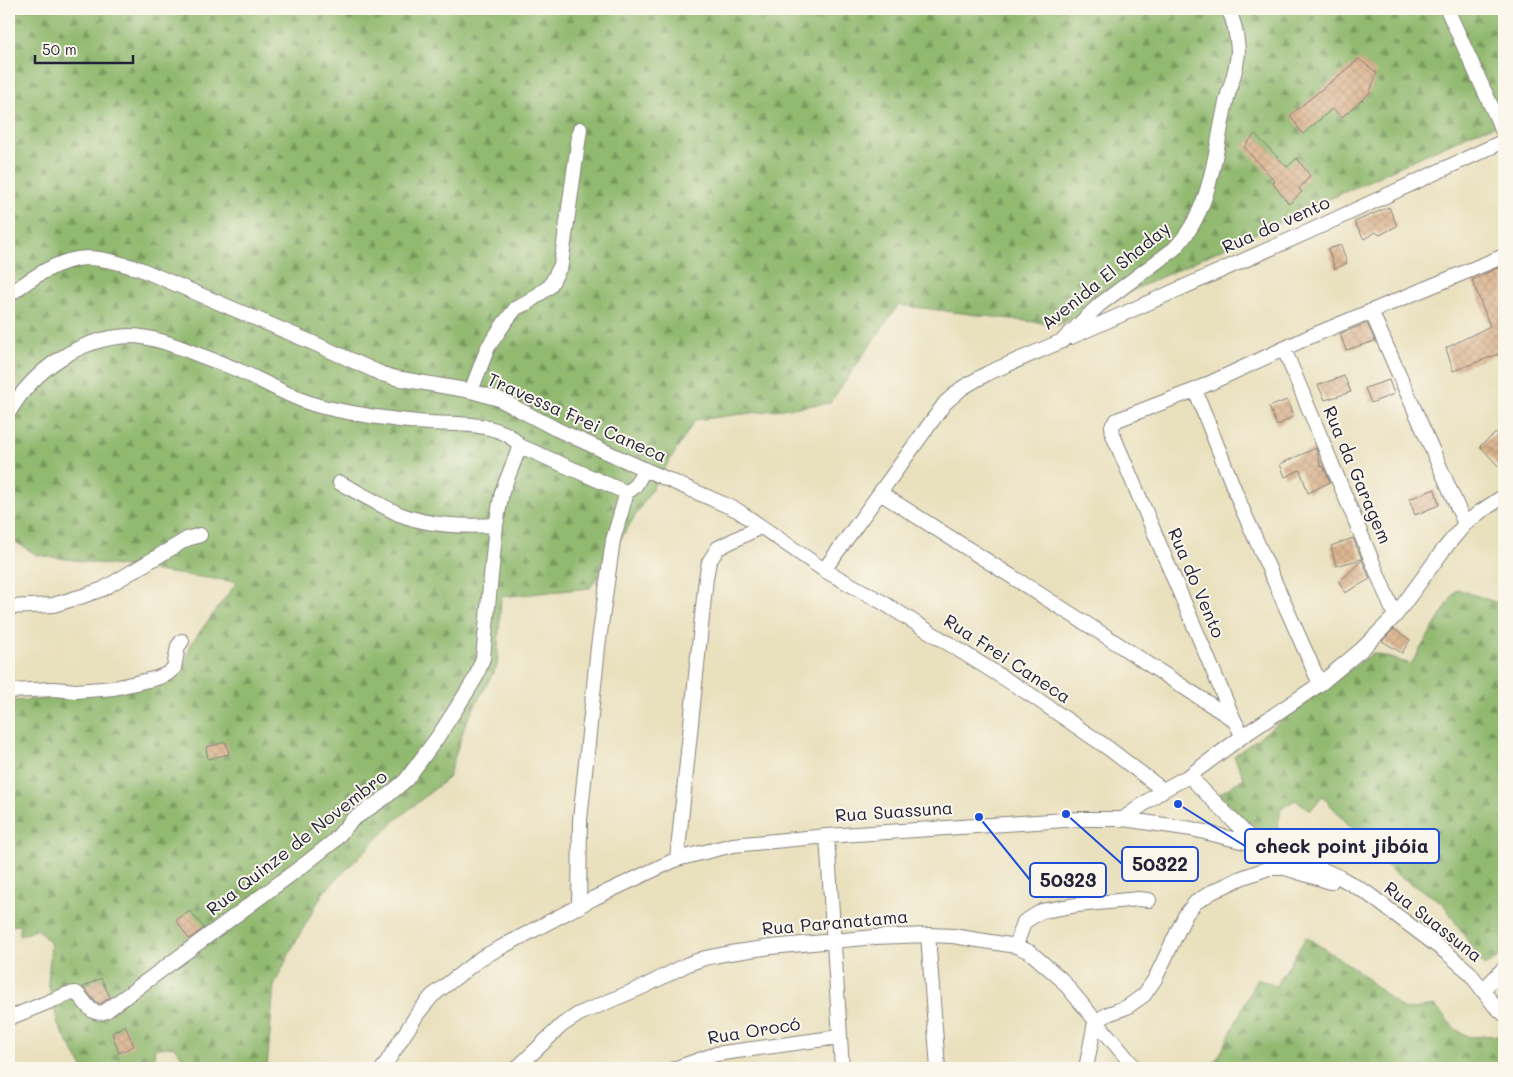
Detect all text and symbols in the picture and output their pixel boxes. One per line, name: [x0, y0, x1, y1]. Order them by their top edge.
scale bar: [35, 32, 132, 64]
text: 50 m: [42, 39, 77, 59]
street label: Rua do vento: [1218, 190, 1333, 259]
street label: Avenida El Shaday: [1036, 216, 1175, 335]
street label: Travessa Frei Caneca: [484, 367, 671, 467]
street label: Rua da Garagem: [1318, 402, 1398, 547]
street label: Rua do Vento: [1163, 524, 1231, 642]
street label: Rua Frei Caneca: [939, 608, 1076, 708]
street label: Rua Quinze de Novembro: [201, 764, 392, 920]
street label: Rua Suassuna: [834, 795, 954, 827]
callout: check point jibóia: [1245, 829, 1439, 863]
text: check point jibóia: [1255, 833, 1429, 858]
callout: 50322: [1122, 847, 1198, 881]
text: 50322: [1132, 851, 1188, 876]
callout: 50323: [1030, 863, 1106, 897]
text: 50323: [1040, 867, 1096, 892]
street label: Rua Suassuna: [1380, 875, 1488, 967]
street label: Rua Paranatama: [761, 904, 909, 940]
street label: Rua Orocó: [706, 1011, 802, 1049]

